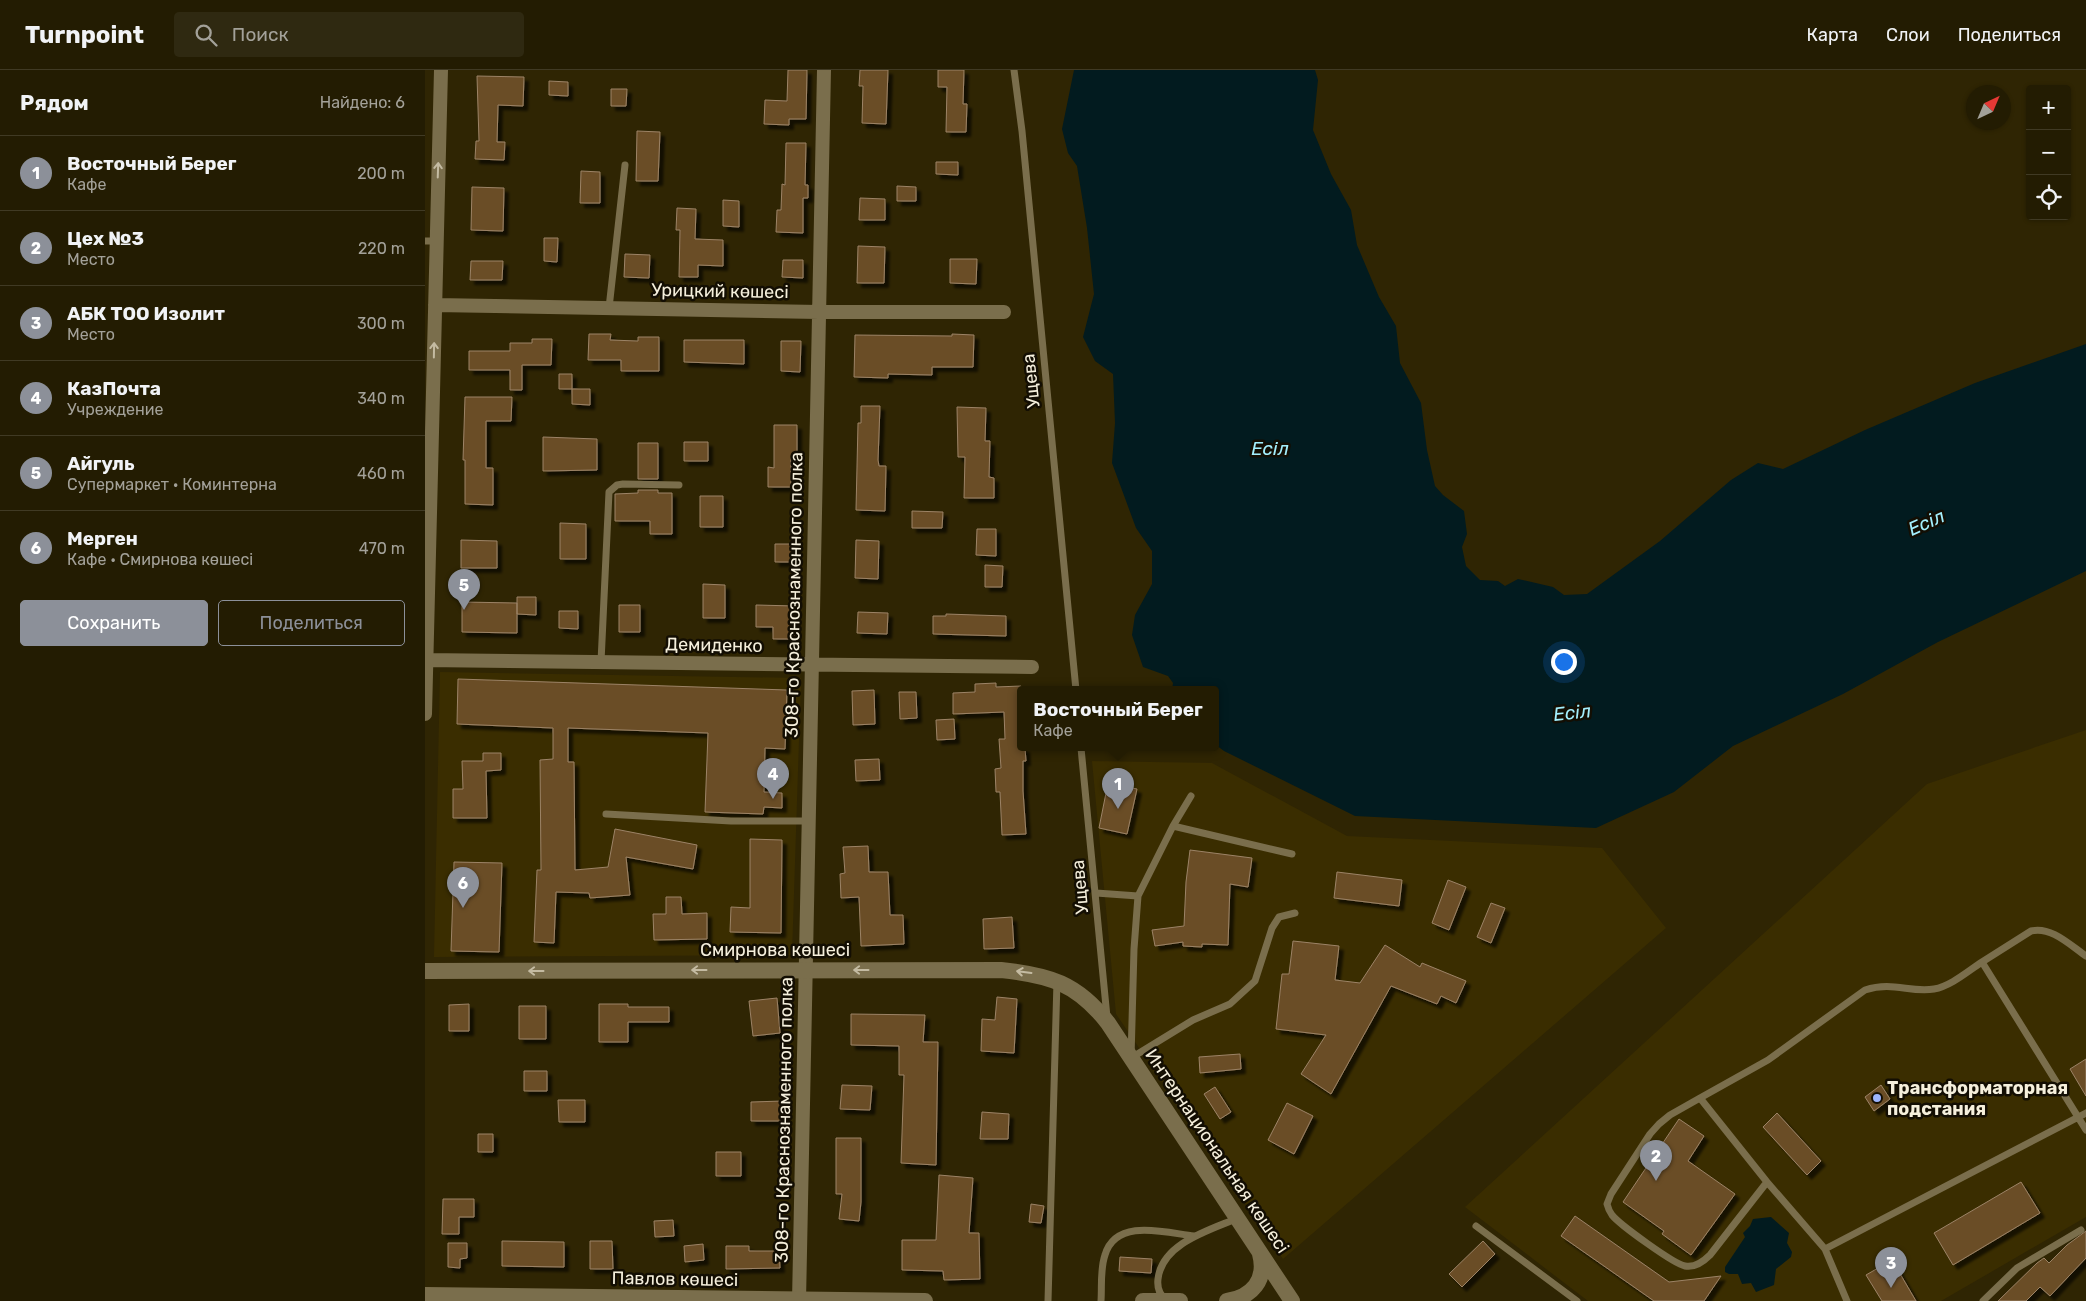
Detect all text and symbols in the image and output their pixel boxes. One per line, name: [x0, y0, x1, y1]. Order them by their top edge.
search box: [174, 12, 524, 57]
text: Turnpoint: [25, 21, 144, 49]
icon: search: [192, 21, 220, 49]
text: Поиск: [232, 23, 289, 46]
text: Карта: [1807, 24, 1858, 46]
text: Слои: [1886, 24, 1930, 46]
text: Поделиться: [1958, 24, 2061, 46]
north arrow: [1966, 85, 2011, 130]
map controls: [2026, 85, 2071, 220]
button: +: [2026, 85, 2071, 130]
text: Рядом: [20, 90, 89, 115]
text: Найдено: 6: [320, 93, 405, 112]
button: −: [2026, 130, 2071, 175]
text: Восточный Берег: [67, 152, 236, 175]
one-way arrow: [433, 162, 443, 178]
text: 1: [32, 164, 40, 183]
text: 200 m: [357, 164, 405, 183]
text: Кафе: [67, 175, 107, 194]
button: locate: [2026, 175, 2071, 220]
text: Цех №3: [67, 227, 144, 250]
text: 2: [31, 239, 41, 258]
text: 220 m: [358, 239, 405, 258]
text: Место: [67, 250, 115, 269]
street label: Урицкий көшесі: [651, 279, 789, 303]
text: АБК ТОО Изолит: [67, 302, 225, 325]
text: 3: [31, 314, 41, 333]
text: 300 m: [357, 314, 405, 333]
text: Место: [67, 325, 115, 344]
one-way arrow: [429, 342, 439, 358]
street label: Ущева: [1017, 353, 1045, 409]
text: КазПочта: [67, 377, 161, 400]
text: 4: [31, 389, 41, 408]
text: 340 m: [357, 389, 405, 408]
text: Учреждение: [67, 400, 164, 419]
water label: Есіл: [1251, 437, 1289, 460]
text: Айгуль: [67, 452, 135, 475]
street label: 308-го Краснознаменного полка: [781, 452, 807, 738]
text: 5: [31, 464, 41, 483]
text: 460 m: [357, 464, 405, 483]
text: Супермаркет · Коминтерна: [67, 475, 277, 494]
water label: Есіл: [1904, 504, 1948, 541]
text: Мерген: [67, 527, 138, 550]
text: 6: [31, 539, 41, 558]
text: 470 m: [359, 539, 405, 558]
text: Кафе · Смирнова көшесі: [67, 550, 253, 569]
pin: 5: [448, 569, 480, 610]
button: Сохранить: [20, 600, 208, 646]
button: Поделиться: [218, 600, 405, 646]
street label: Демиденко: [665, 633, 763, 657]
your location: [1551, 649, 1577, 675]
popup: [1017, 686, 1219, 751]
text: Восточный Берег: [1033, 698, 1203, 721]
water label: Есіл: [1552, 699, 1592, 726]
text: Кафе: [1033, 721, 1073, 740]
pin: 4: [757, 758, 789, 799]
pin: 1: [1102, 768, 1134, 809]
street label: Ущева: [1067, 859, 1093, 915]
pin: 6: [447, 867, 479, 908]
street label: Смирнова көшесі: [700, 939, 850, 961]
one-way arrow: [691, 965, 708, 975]
one-way arrow: [854, 965, 870, 975]
one-way arrow: [529, 966, 545, 976]
one-way arrow: [1016, 967, 1032, 977]
street label: 308-го Краснознаменного полка: [771, 977, 797, 1263]
street label: Интернациональная көшесі: [1140, 1045, 1294, 1257]
place label: Трансформаторная подстания: [1887, 1077, 2068, 1120]
marker: Трансформаторная подстания: [1871, 1092, 1883, 1104]
pin: 2: [1640, 1140, 1672, 1181]
pin: 3: [1875, 1247, 1907, 1288]
street label: Павлов көшесі: [611, 1267, 739, 1291]

